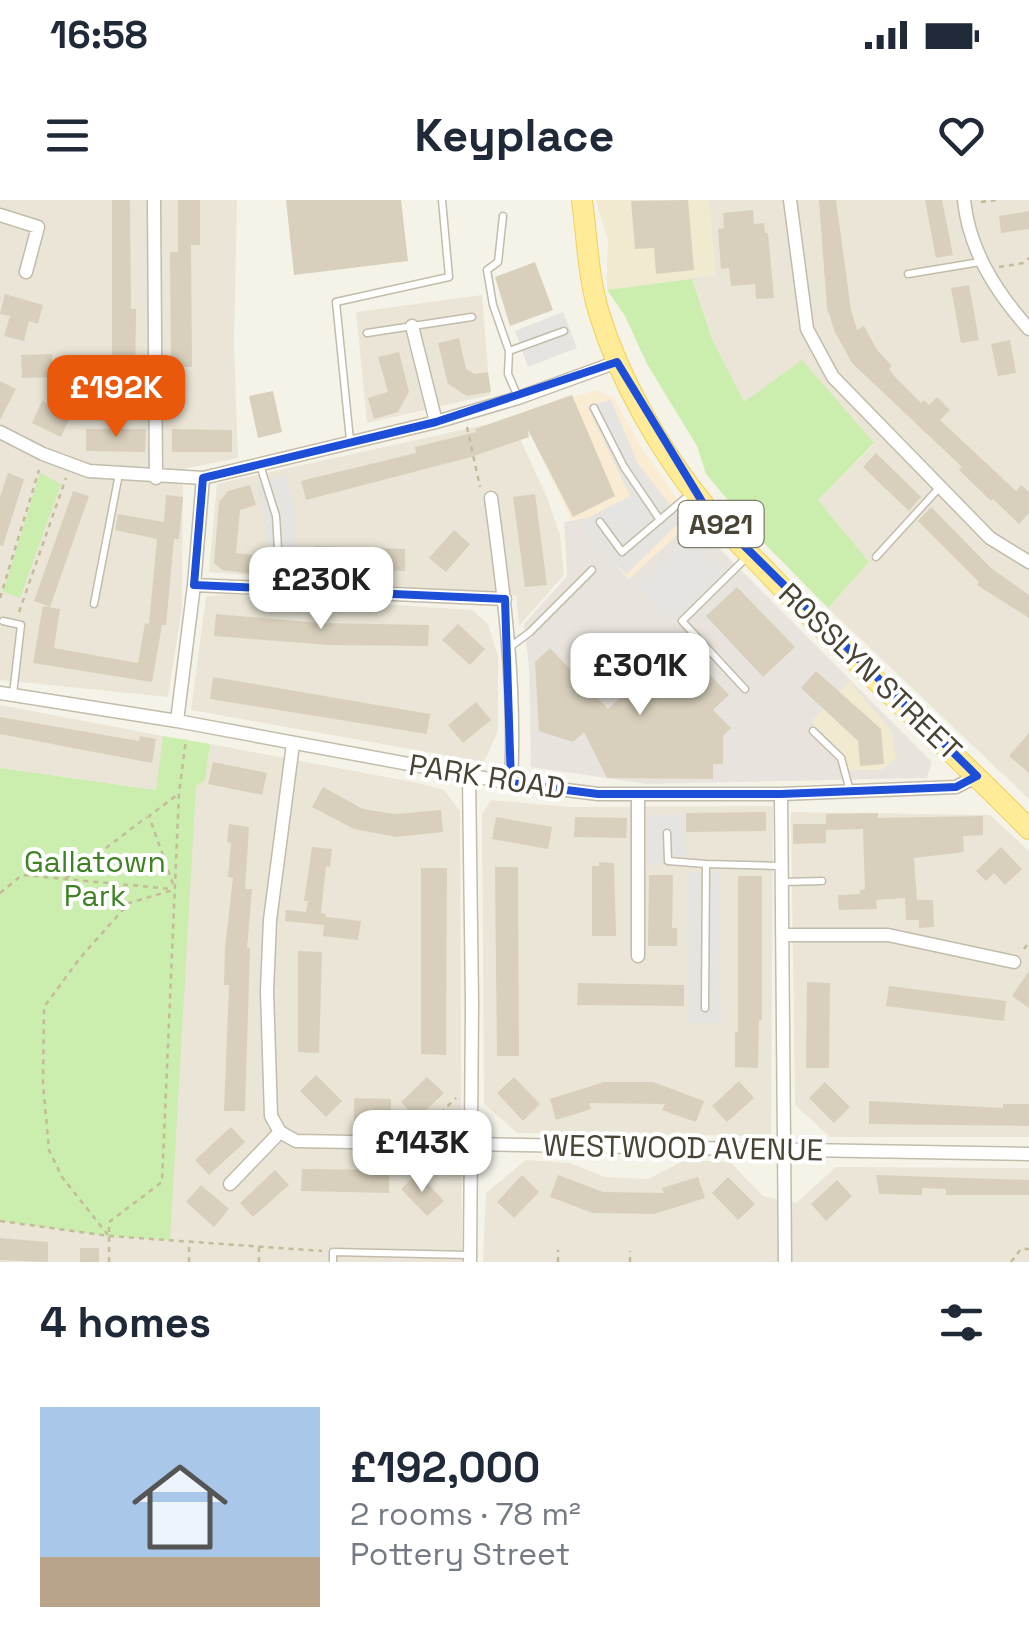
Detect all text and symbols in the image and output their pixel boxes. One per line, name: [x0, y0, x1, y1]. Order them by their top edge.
text: 16:58: [50, 11, 148, 59]
text: Keyplace: [415, 107, 614, 164]
icon: menu: [40, 108, 95, 163]
icon: heart: [934, 108, 989, 163]
pin: £192K: [46, 355, 186, 440]
text: £192K: [69, 367, 163, 407]
road number: A921: [678, 501, 764, 547]
pin: £230K: [251, 547, 391, 632]
text: £230K: [271, 559, 371, 599]
street label: ROSSLYN STREET: [771, 574, 970, 769]
pin: £301K: [570, 633, 710, 718]
text: £301K: [592, 645, 688, 685]
street label: PARK ROAD: [406, 745, 568, 808]
park label: Gallatown Park: [24, 842, 166, 915]
pin: £143K: [352, 1110, 492, 1195]
text: £143K: [375, 1122, 469, 1162]
street label: WESTWOOD AVENUE: [542, 1126, 824, 1169]
icon: filters: [934, 1295, 989, 1350]
text: 4 homes: [40, 1296, 211, 1349]
text: £192,000: [350, 1441, 540, 1494]
icon: home: [120, 1447, 240, 1567]
text: 2 rooms · 78 m²: [350, 1494, 581, 1534]
text: Pottery Street: [350, 1534, 570, 1574]

